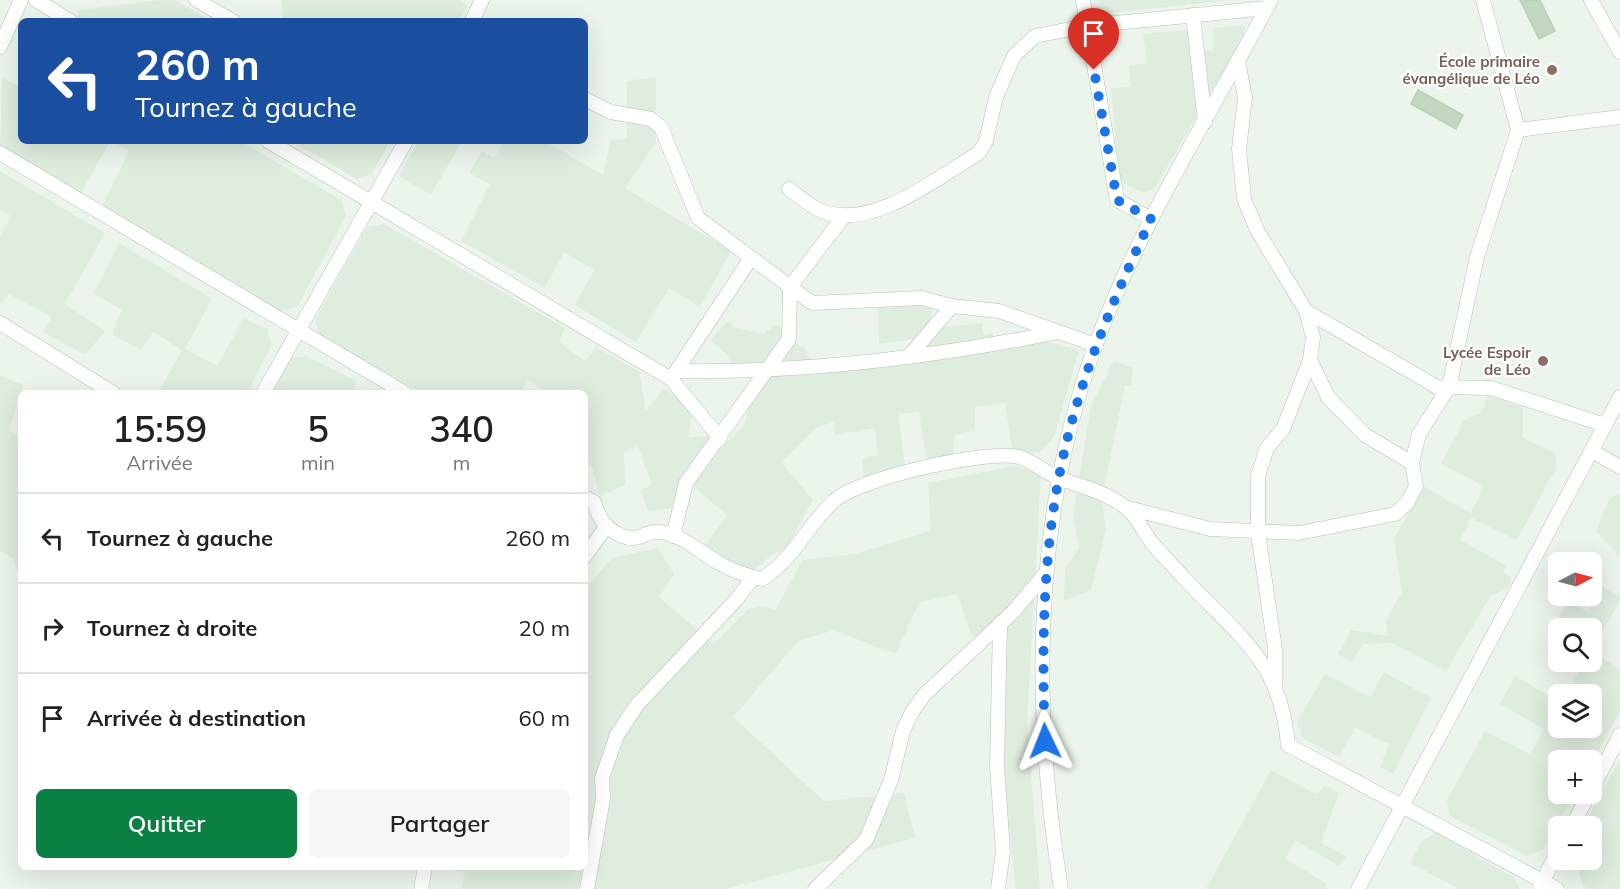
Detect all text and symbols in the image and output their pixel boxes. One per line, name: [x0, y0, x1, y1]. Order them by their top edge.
pin: [1068, 8, 1119, 70]
icon: arrive: [1077, 17, 1110, 50]
text: 260 m: [135, 38, 260, 91]
icon: left: [36, 42, 114, 120]
place label: École primaire évangélique de Léo: [1403, 52, 1540, 88]
marker: École primaire évangélique de Léo: [1545, 63, 1559, 77]
text: Tournez à gauche: [135, 90, 357, 124]
place label: Lycée Espoir de Léo: [1443, 343, 1531, 379]
marker: Lycée Espoir de Léo: [1536, 354, 1550, 368]
text: 15:59: [112, 406, 207, 451]
text: 5: [307, 406, 329, 451]
text: 340: [429, 406, 494, 451]
text: Arrivée: [126, 450, 193, 475]
text: min: [301, 450, 335, 475]
text: m: [453, 450, 470, 475]
icon: left: [36, 522, 69, 555]
text: Tournez à gauche: [87, 524, 273, 552]
text: 260 m: [505, 524, 570, 552]
north arrow: [1548, 552, 1602, 606]
map controls: [1548, 552, 1602, 870]
icon: right: [36, 612, 69, 645]
text: Tournez à droite: [87, 614, 257, 642]
text: 20 m: [519, 614, 570, 642]
button: search: [1548, 618, 1602, 672]
button: layers: [1548, 684, 1602, 738]
icon: arrive: [36, 702, 69, 735]
text: Arrivée à destination: [87, 704, 306, 732]
text: 60 m: [519, 704, 570, 732]
position arrow: [1013, 709, 1077, 773]
button: +: [1548, 750, 1602, 804]
button: Quitter: [36, 789, 297, 858]
button: Partager: [309, 789, 570, 858]
button: −: [1548, 816, 1602, 870]

